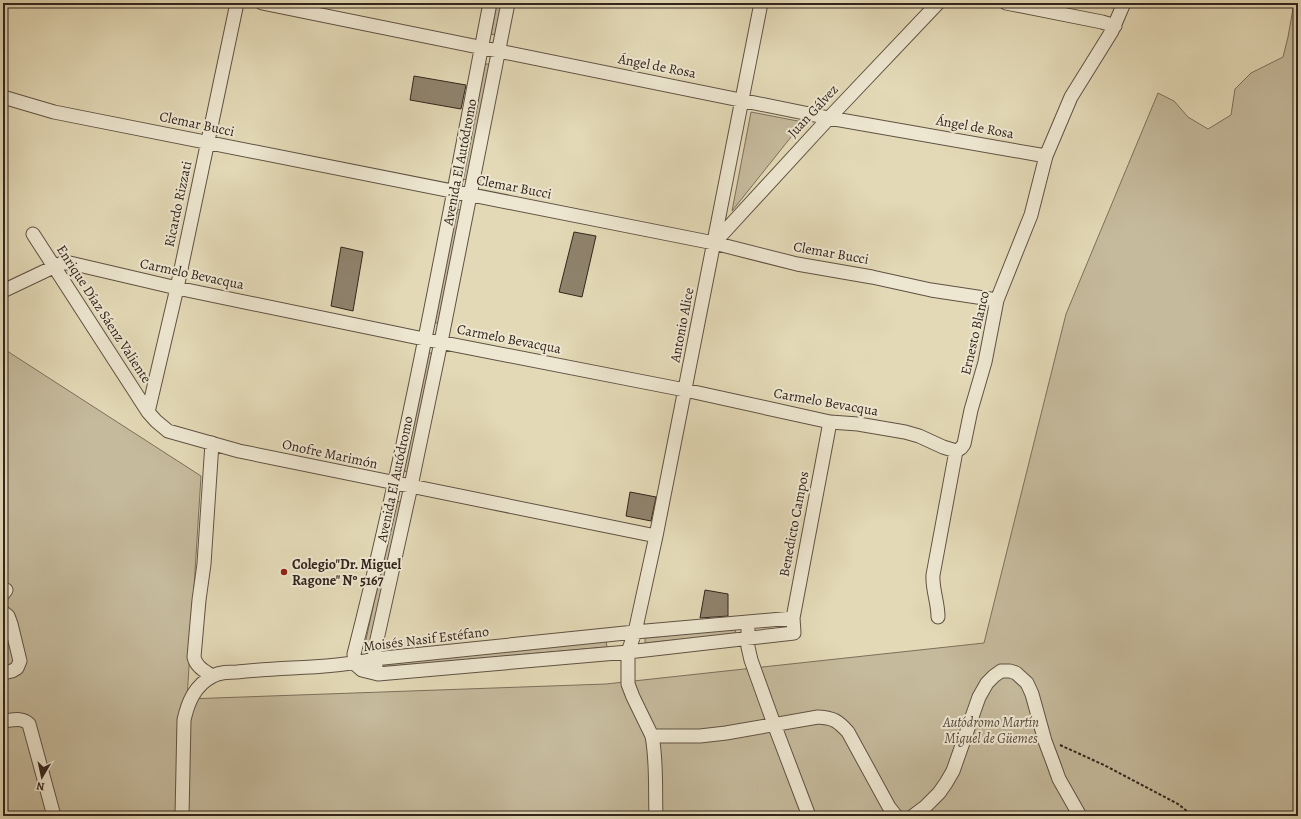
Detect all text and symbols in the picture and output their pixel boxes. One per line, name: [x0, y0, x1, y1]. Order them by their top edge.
street label: Ángel de Rosa: [615, 49, 698, 83]
street label: Juan Gálvez: [783, 80, 843, 142]
street label: Avenida El Autódromo: [438, 97, 482, 228]
street label: Clemar Bucci: [158, 107, 236, 141]
street label: Ángel de Rosa: [934, 111, 1016, 143]
street label: Ricardo Rizzati: [160, 159, 196, 249]
street label: Clemar Bucci: [475, 170, 553, 204]
street label: Clemar Bucci: [792, 237, 870, 269]
street label: Enrique Díaz Sáenz Valiente: [52, 241, 156, 387]
street label: Carmelo Bevacqua: [138, 254, 246, 294]
street label: Antonio Alice: [665, 286, 699, 365]
street label: Ernesto Blanco: [956, 289, 994, 377]
street label: Carmelo Bevacqua: [455, 320, 563, 359]
street label: Carmelo Bevacqua: [772, 383, 880, 421]
street label: Avenida El Autódromo: [372, 414, 418, 545]
street label: Onofre Marimón: [281, 435, 380, 473]
street label: Benedicto Campos: [774, 470, 814, 578]
place label: Colegio"Dr. Miguel Ragone" Nº 5167: [292, 555, 401, 590]
marker: Colegio"Dr. Miguel Ragone" Nº 5167: [279, 567, 289, 577]
street label: Moisés Nasif Estéfano: [362, 622, 490, 656]
park label: Autódromo Martín Miguel de Güemes: [942, 713, 1039, 748]
north arrow: [22, 757, 62, 797]
text: N: [35, 778, 46, 794]

